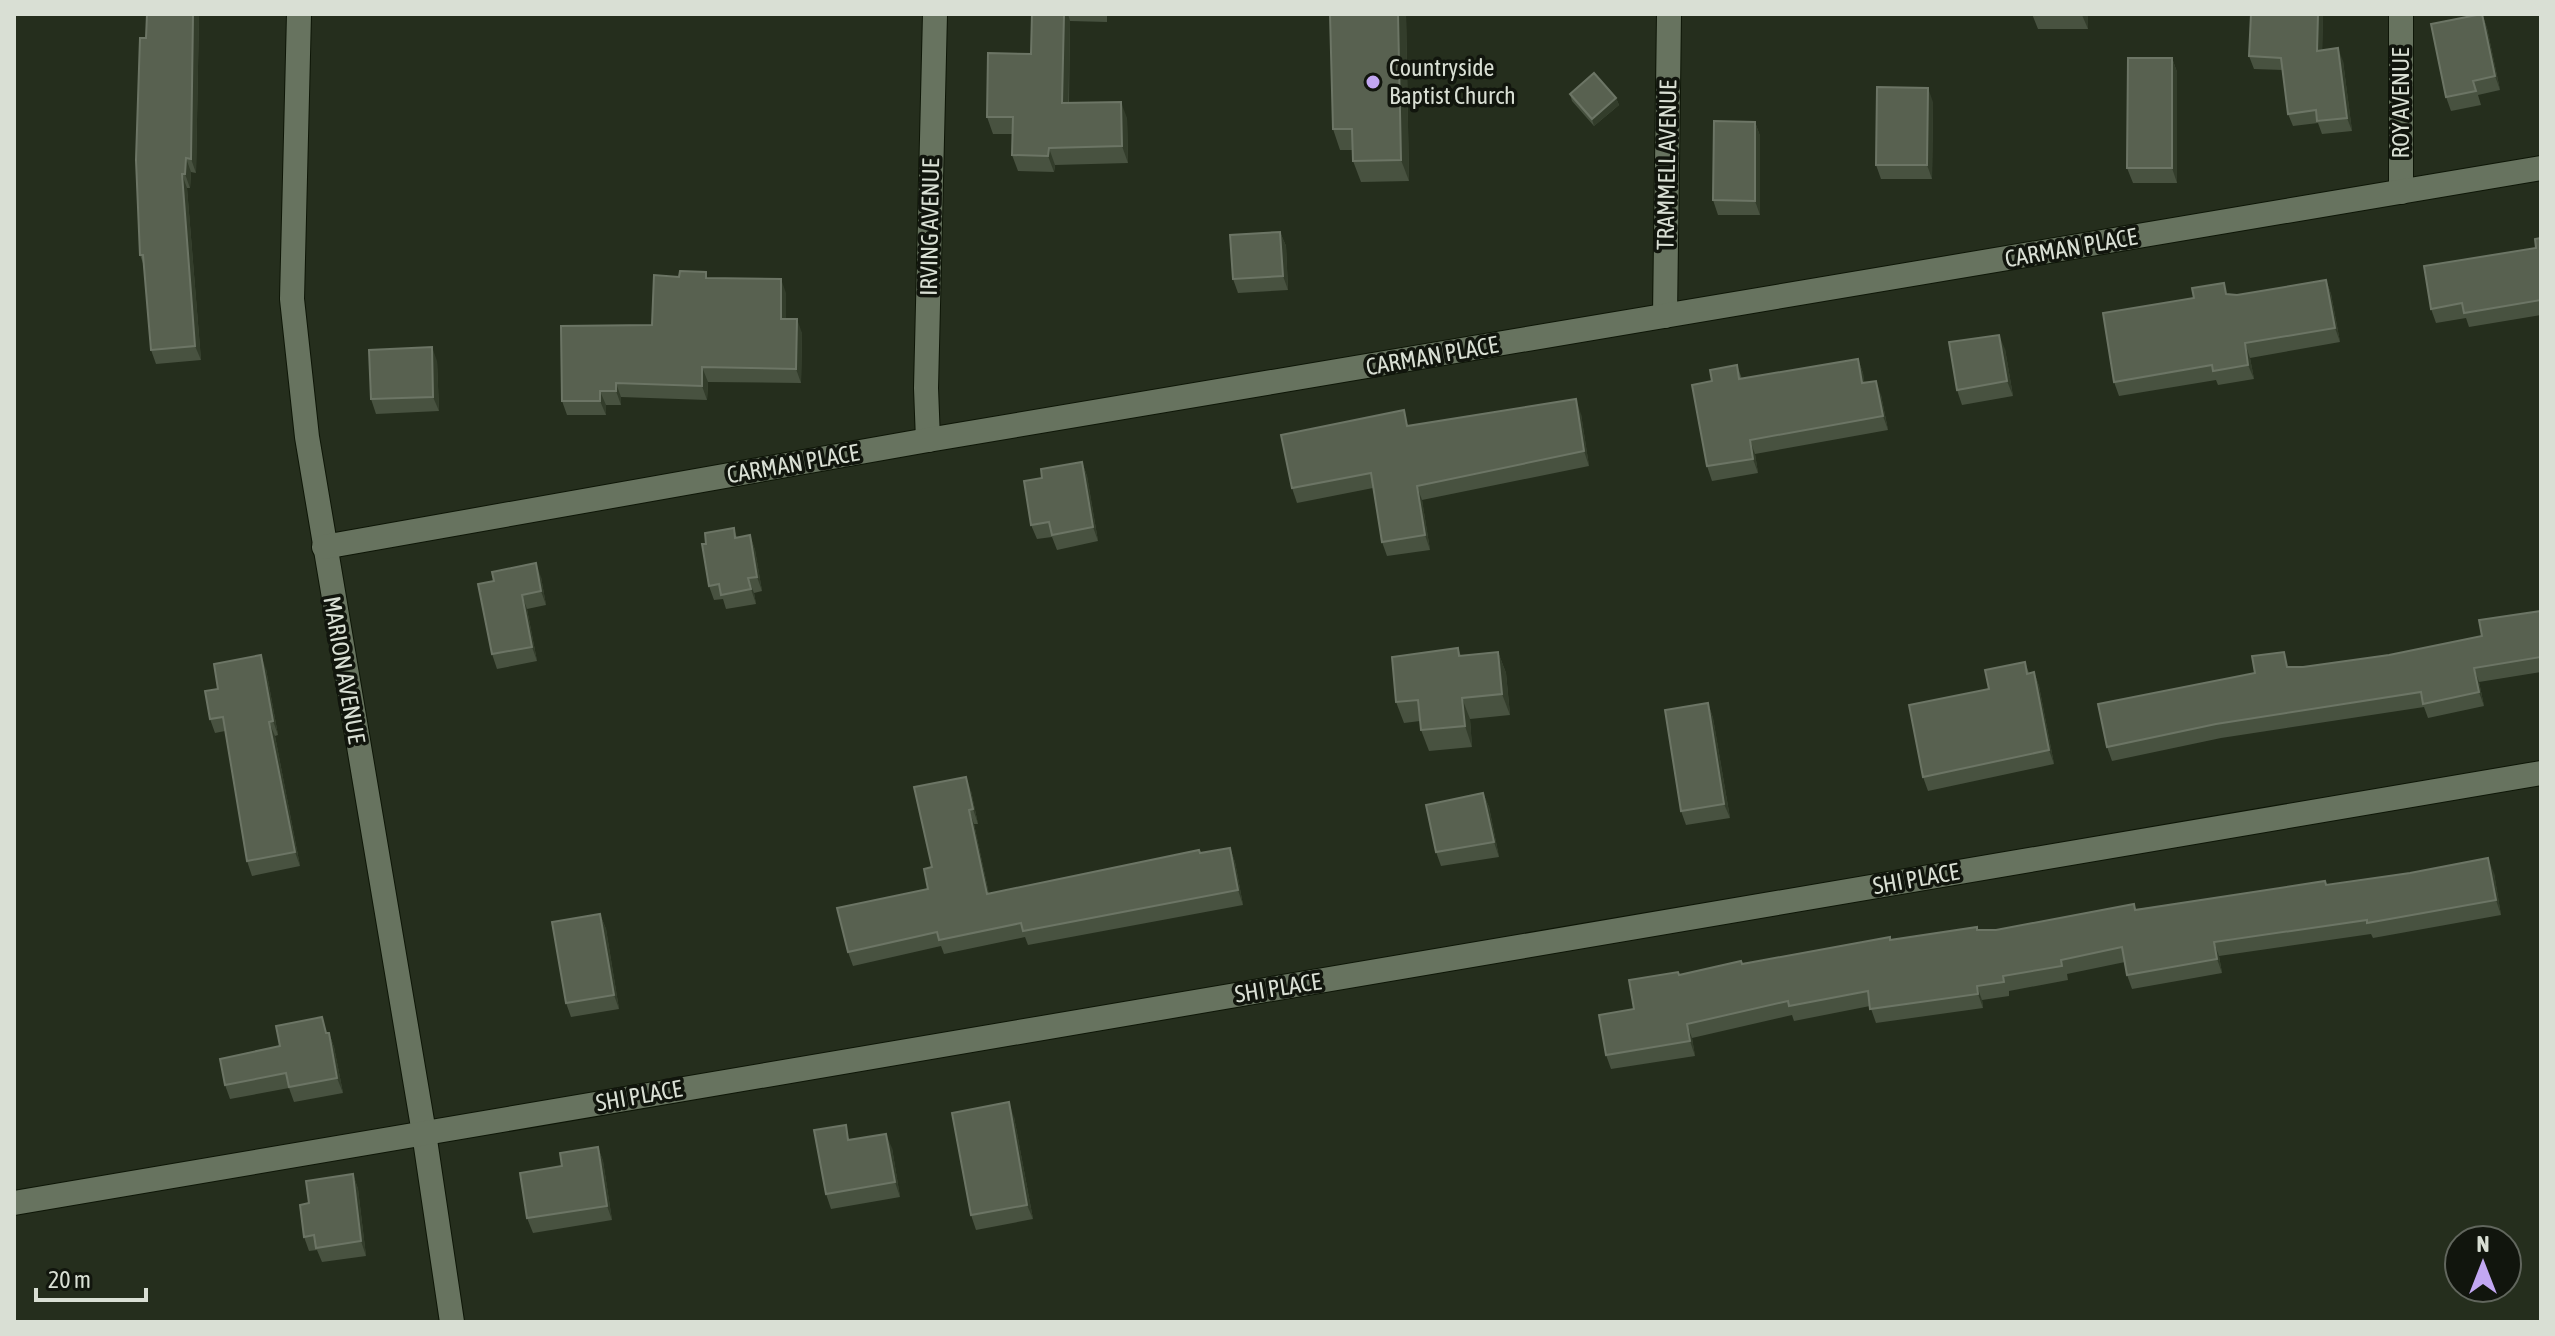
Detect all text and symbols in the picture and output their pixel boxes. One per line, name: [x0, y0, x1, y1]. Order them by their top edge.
street label: ROY AVENUE: [2387, 48, 2414, 158]
place label: Countryside Baptist Church: [1389, 54, 1516, 109]
marker: Countryside Baptist Church: [1364, 73, 1382, 91]
street label: TRAMMELL AVENUE: [1652, 80, 1681, 250]
street label: IRVING AVENUE: [915, 158, 944, 296]
street label: CARMAN PLACE: [2003, 223, 2139, 272]
street label: CARMAN PLACE: [1364, 331, 1500, 380]
street label: CARMAN PLACE: [725, 439, 861, 488]
street label: MARION AVENUE: [318, 594, 371, 746]
street label: SHI PLACE: [1871, 858, 1961, 899]
street label: SHI PLACE: [1233, 967, 1323, 1008]
street label: SHI PLACE: [594, 1075, 684, 1116]
north arrow: [2443, 1224, 2523, 1304]
text: N: [2477, 1231, 2489, 1257]
scale bar: [36, 1252, 146, 1302]
text: 20 m: [48, 1266, 91, 1293]

